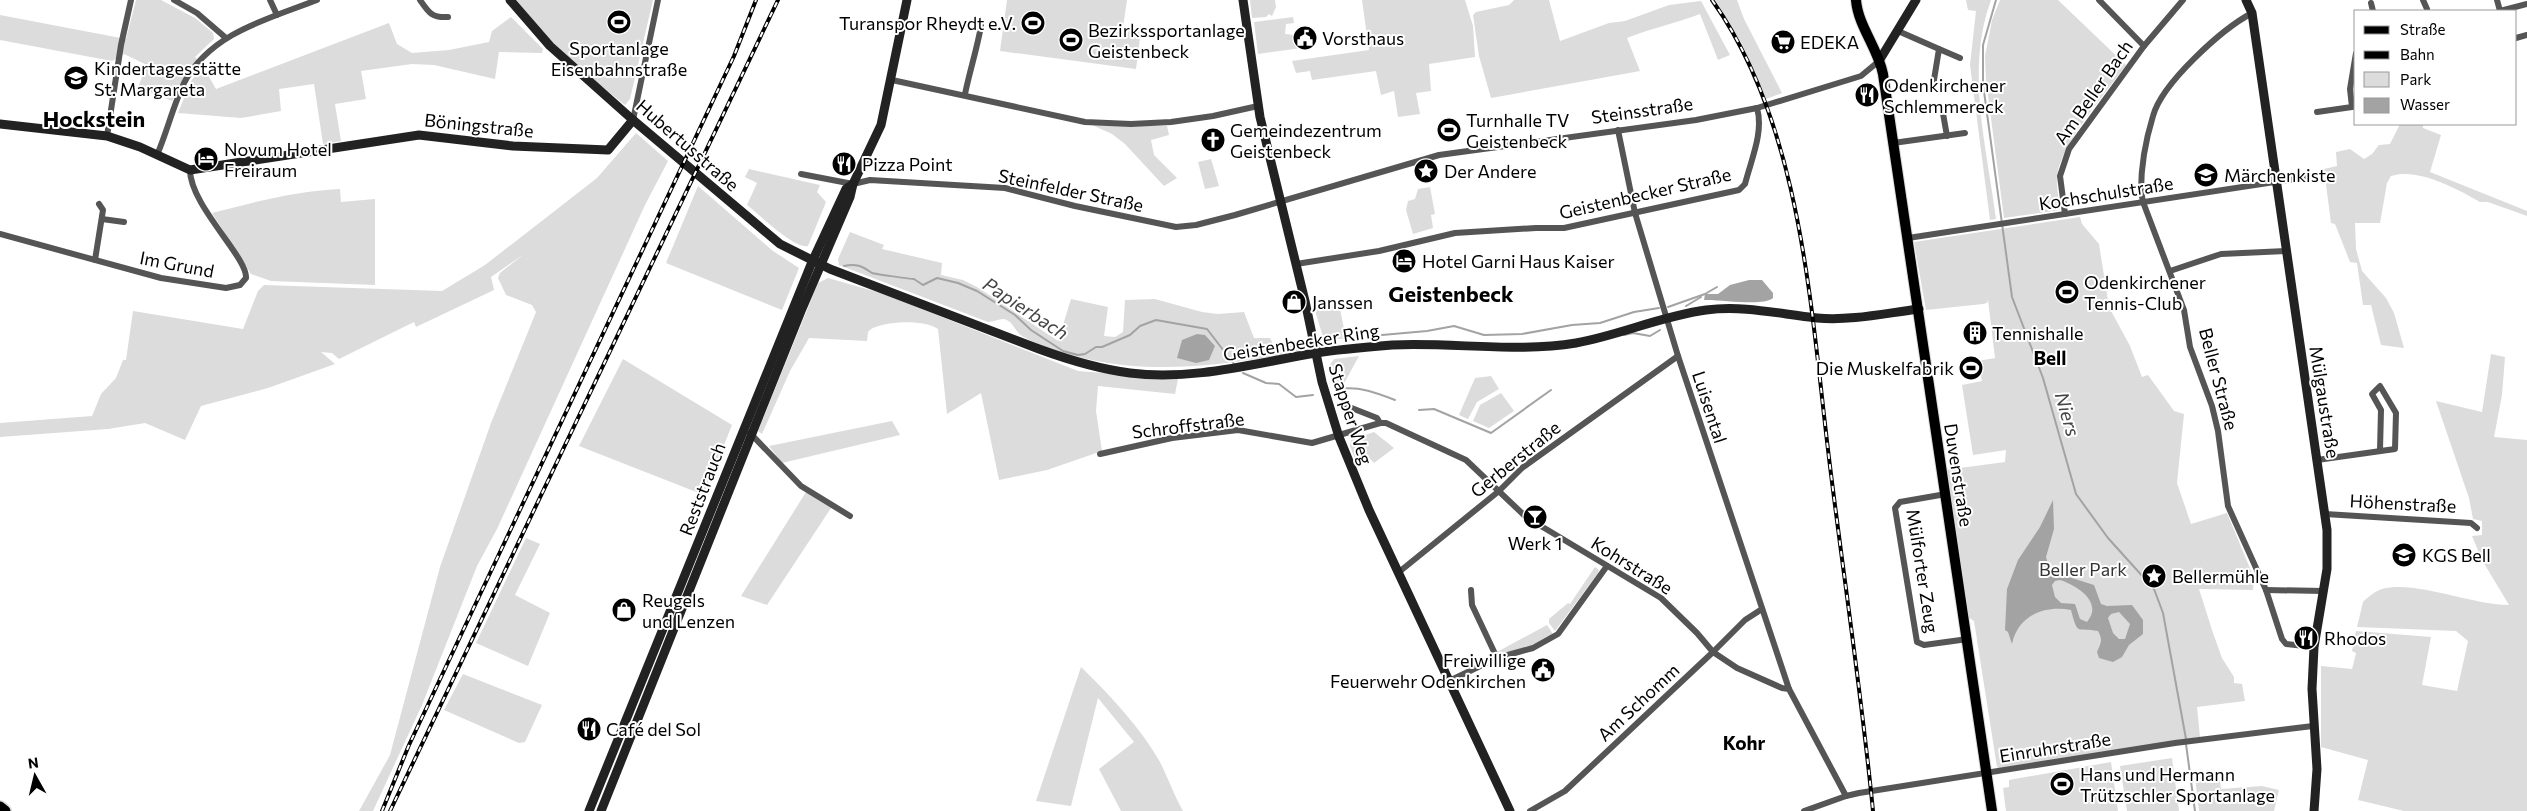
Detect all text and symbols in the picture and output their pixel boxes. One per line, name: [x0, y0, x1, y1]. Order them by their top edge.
sports icon: Sportanlage Eisenbahnstraße: [606, 9, 632, 35]
sports icon: Turanspor Rheydt e.V.: [1020, 10, 1046, 36]
legend: [2354, 10, 2517, 125]
place label: Turanspor Rheydt e.V.: [839, 12, 1016, 34]
place label: Bezirkssportanlage Geistenbeck: [1088, 19, 1245, 62]
text: Straße: [2400, 20, 2446, 38]
public building icon: Vorsthaus: [1292, 25, 1318, 51]
sports icon: Bezirkssportanlage Geistenbeck: [1058, 27, 1084, 53]
place label: Vorsthaus: [1322, 27, 1404, 49]
supermarket icon: EDEKA: [1770, 29, 1796, 55]
place label: EDEKA: [1800, 31, 1859, 53]
street label: Am Beller Bach: [2049, 36, 2137, 148]
place label: Sportanlage Eisenbahnstraße: [551, 37, 687, 80]
text: Bahn: [2400, 45, 2435, 63]
place label: Kindertagesstätte St. Margareta: [94, 57, 241, 100]
school or university icon: Kindertagesstätte St. Margareta: [63, 65, 89, 91]
text: Park: [2400, 70, 2431, 88]
place label: Odenkirchener Schlemmereck: [1884, 74, 2006, 117]
restaurant icon: Odenkirchener Schlemmereck: [1854, 82, 1880, 108]
street label: Steinsstraße: [1590, 92, 1694, 128]
street label: Hubertusstraße: [632, 94, 744, 196]
text: Wasser: [2400, 95, 2450, 113]
district label: Hockstein: [43, 105, 145, 132]
street label: Böningstraße: [423, 108, 535, 142]
place label: Turnhalle TV Geistenbeck: [1466, 109, 1569, 152]
sports icon: Turnhalle TV Geistenbeck: [1436, 117, 1462, 143]
place label: Gemeindezentrum Geistenbeck: [1230, 119, 1382, 162]
church icon: Gemeindezentrum Geistenbeck: [1200, 127, 1226, 153]
place label: Novum Hotel Freiraum: [224, 138, 332, 181]
hotel icon: Novum Hotel Freiraum: [193, 146, 219, 172]
restaurant icon: Pizza Point: [831, 151, 857, 177]
place label: Pizza Point: [862, 153, 953, 175]
place icon: Der Andere: [1413, 158, 1439, 184]
place label: Der Andere: [1444, 160, 1536, 182]
school or university icon: Märchenkiste: [2193, 162, 2219, 188]
street label: Geistenbecker Straße: [1557, 163, 1733, 223]
street label: Steinfelder Straße: [996, 164, 1146, 216]
place label: Märchenkiste: [2224, 164, 2336, 186]
street label: Kochschulstraße: [2037, 172, 2175, 214]
street label: Im Grund: [138, 246, 216, 282]
hotel icon: Hotel Garni Haus Kaiser: [1391, 248, 1417, 274]
place label: Hotel Garni Haus Kaiser: [1422, 250, 1615, 272]
place label: Odenkirchener Tennis-Club: [2084, 271, 2206, 314]
water label: Papierbach: [979, 272, 1073, 344]
sports icon: Odenkirchener Tennis-Club: [2054, 279, 2080, 305]
district label: Geistenbeck: [1388, 280, 1514, 307]
shop icon: Janssen: [1281, 289, 1307, 315]
place label: Janssen: [1312, 291, 1373, 313]
street label: Geistenbecker Ring: [1221, 319, 1381, 365]
building icon: Tennishalle: [1962, 320, 1988, 346]
place label: Tennishalle: [1992, 322, 2083, 344]
street label: Beller Straße: [2195, 325, 2243, 433]
street label: Mülgaustraße: [2305, 344, 2345, 460]
district label: Bell: [2034, 346, 2066, 369]
sports icon: Die Muskelfabrik: [1958, 355, 1984, 381]
place label: Die Muskelfabrik: [1816, 357, 1954, 379]
street label: Stapper Weg: [1324, 361, 1378, 468]
street label: Luisental: [1688, 368, 1732, 446]
water label: Niers: [2051, 389, 2085, 439]
street label: Schroffstraße: [1130, 407, 1246, 443]
street label: Gerberstraße: [1466, 416, 1564, 502]
street label: Duvenstraße: [1940, 422, 1978, 528]
street label: Reststrauch: [674, 439, 730, 539]
street label: Höhenstraße: [2349, 489, 2457, 517]
bar icon: Werk 1: [1522, 504, 1548, 530]
street label: Mülforter Zeug: [1902, 507, 1944, 635]
street label: Kohrstraße: [1587, 531, 1677, 599]
place label: Werk 1: [1508, 532, 1562, 554]
school or university icon: KGS Bell: [2391, 542, 2417, 568]
place label: KGS Bell: [2422, 544, 2491, 566]
park label: Beller Park: [2039, 558, 2127, 580]
place icon: Bellermühle: [2141, 563, 2167, 589]
place label: Bellermühle: [2172, 565, 2269, 587]
place label: Reugels und Lenzen: [642, 589, 735, 632]
shop icon: Reugels und Lenzen: [611, 597, 637, 623]
restaurant icon: Rhodos: [2293, 625, 2319, 651]
place label: Rhodos: [2324, 627, 2386, 649]
place label: Freiwillige Feuerwehr Odenkirchen: [1330, 649, 1526, 692]
public building icon: Freiwillige Feuerwehr Odenkirchen: [1530, 657, 1556, 683]
street label: Am Schomm: [1593, 659, 1683, 745]
restaurant icon: Café del Sol: [576, 716, 602, 742]
place label: Café del Sol: [606, 718, 701, 740]
street label: Einruhrstraße: [1998, 727, 2112, 767]
district label: Kohr: [1723, 731, 1765, 754]
north arrow: [10, 751, 60, 801]
text: N: [27, 753, 40, 772]
place label: Hans und Hermann Trützschler Sportanlage: [2080, 763, 2275, 806]
sports icon: Hans und Hermann Trützschler Sportanlage: [2049, 771, 2075, 797]

